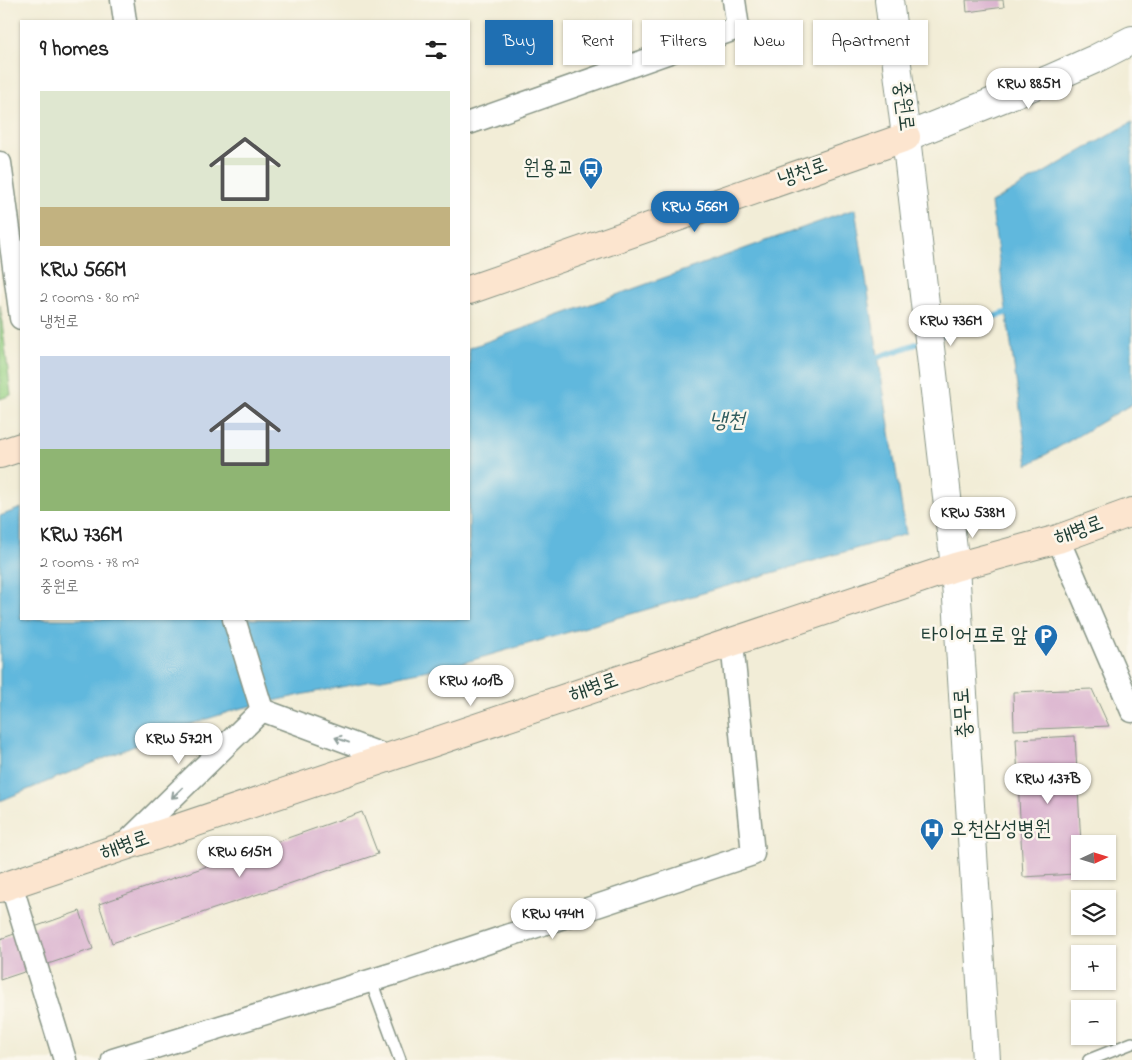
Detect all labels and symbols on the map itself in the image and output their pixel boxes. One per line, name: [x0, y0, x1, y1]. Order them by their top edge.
pin: KRW 885M: [977, 68, 1081, 110]
street label: 중원로: [885, 79, 921, 133]
street label: 냉천로: [774, 151, 832, 195]
place label: 원용교: [523, 154, 574, 184]
bus stop icon: 원용교: [578, 156, 604, 190]
pin: KRW 566M: [643, 190, 747, 233]
pin: KRW 736M: [899, 304, 1003, 347]
water label: 냉천: [709, 406, 747, 438]
pin: KRW 538M: [921, 496, 1025, 539]
street label: 해병로: [1050, 509, 1108, 553]
place label: 타이어프로 앞: [921, 621, 1028, 651]
parking icon: 타이어프로 앞: [1033, 623, 1059, 657]
pin: KRW 1.01B: [414, 664, 528, 707]
street label: 해병로: [565, 666, 623, 710]
street label: 충무로: [947, 687, 981, 739]
pin: KRW 572M: [127, 722, 231, 765]
one-way arrow: [335, 735, 351, 744]
pin: KRW 1.37B: [991, 762, 1105, 805]
one-way arrow: [171, 787, 183, 800]
place label: 오천삼성병원: [950, 815, 1051, 845]
hospital icon: 오천삼성병원: [919, 817, 945, 851]
street label: 해병로: [96, 824, 154, 868]
north arrow: [1071, 835, 1116, 880]
pin: KRW 615M: [188, 836, 292, 878]
pin: KRW 474M: [501, 898, 605, 940]

